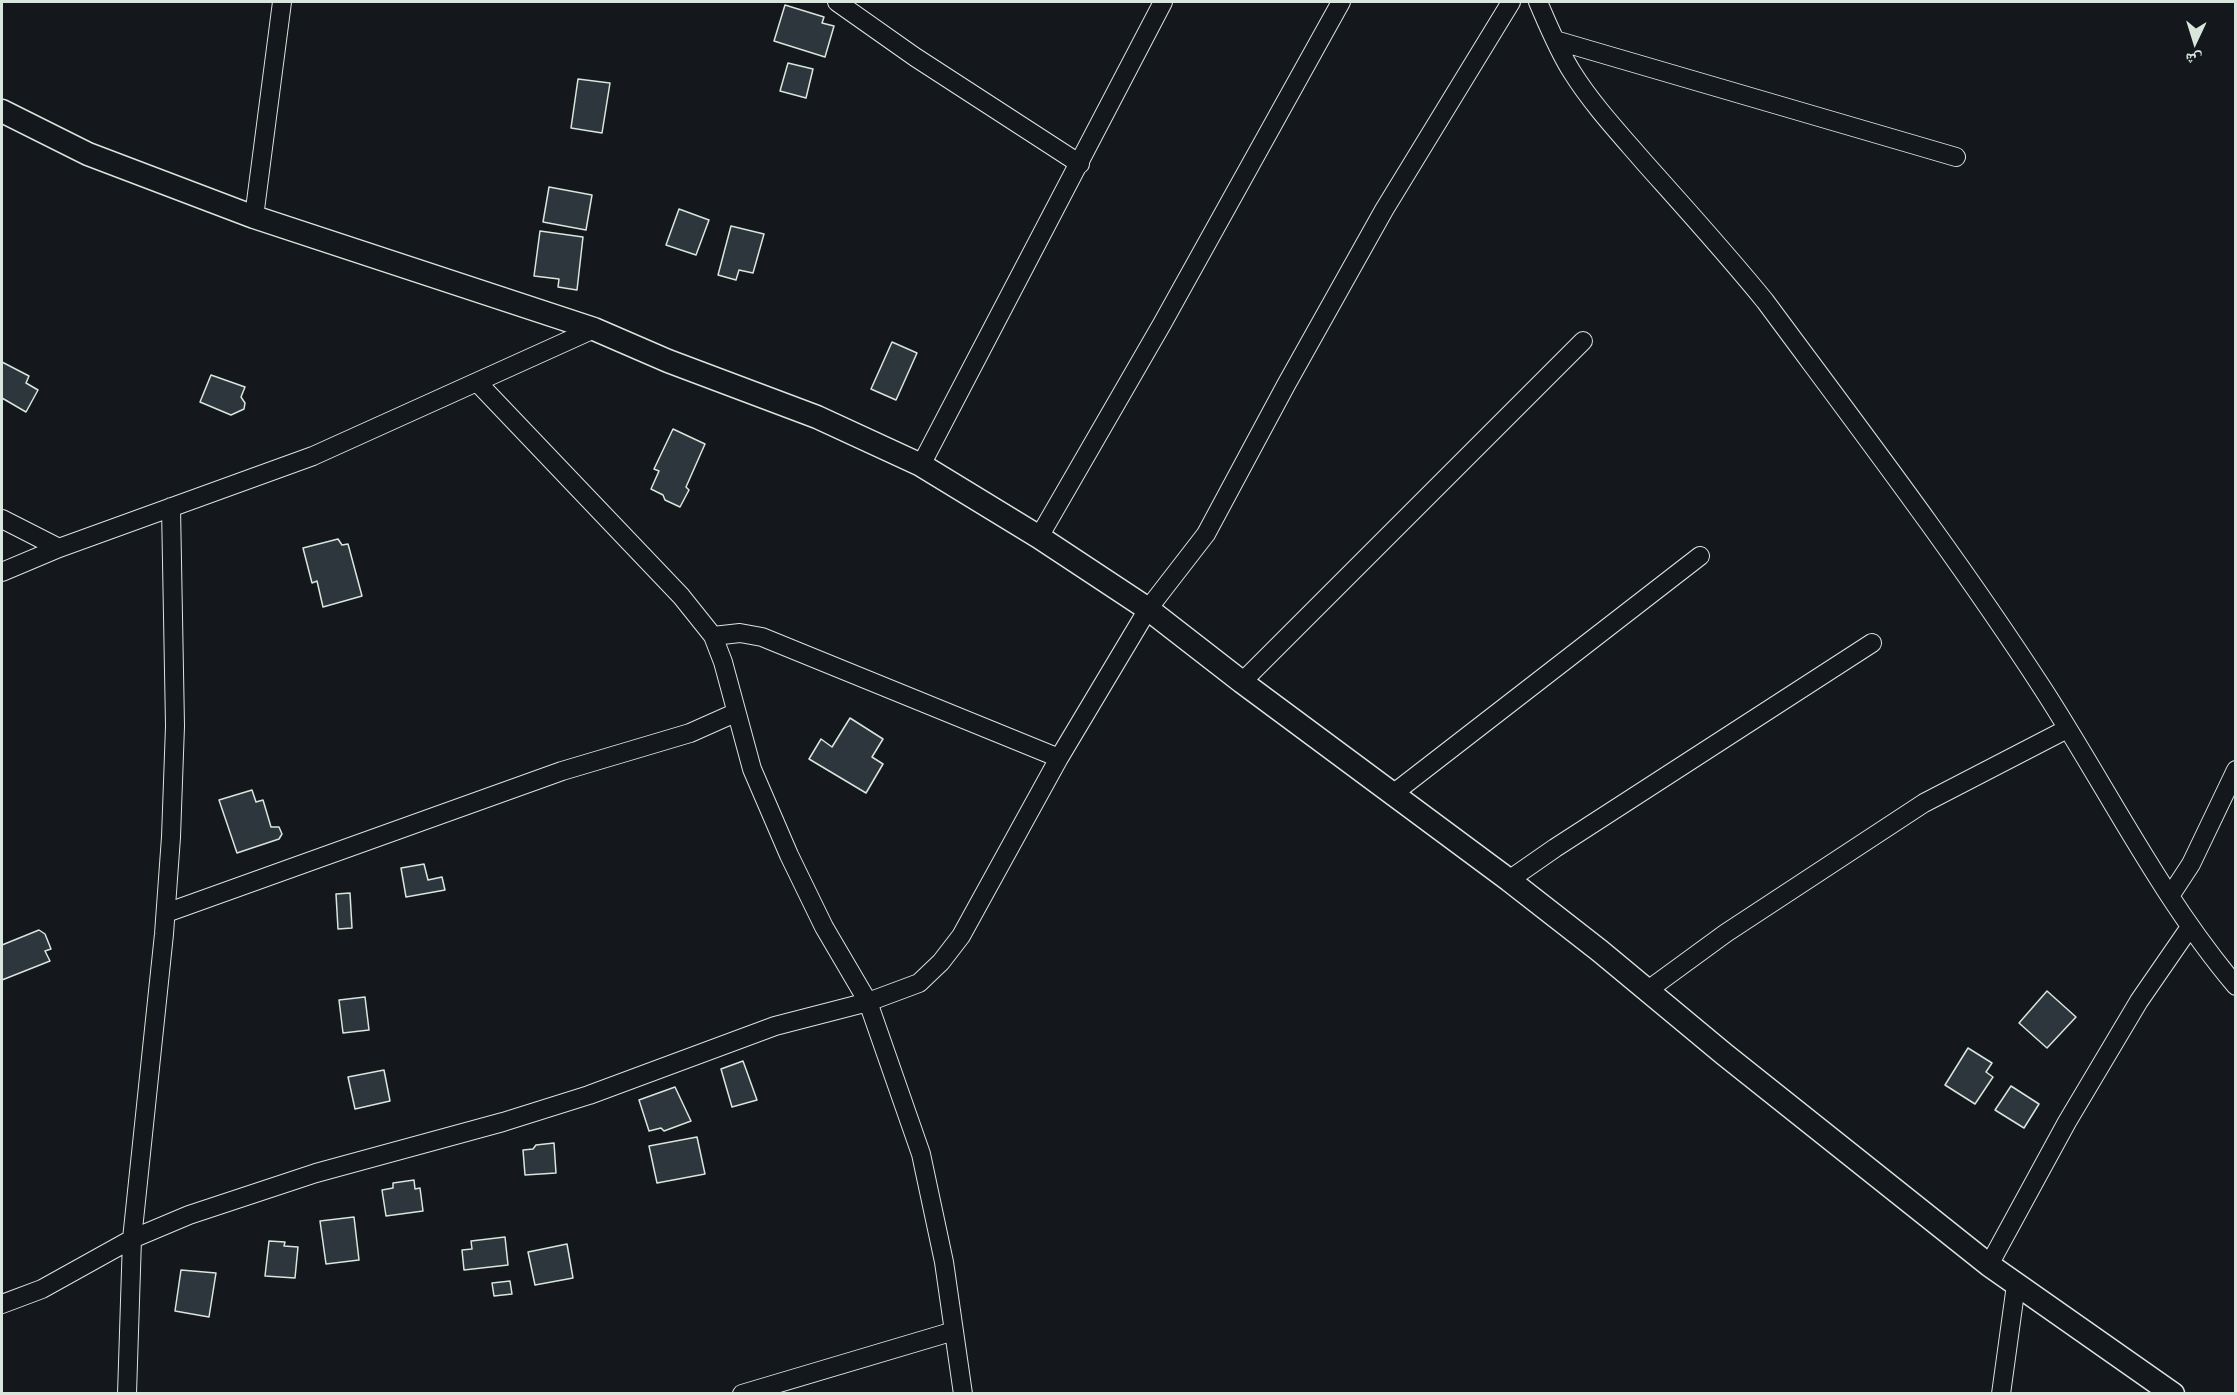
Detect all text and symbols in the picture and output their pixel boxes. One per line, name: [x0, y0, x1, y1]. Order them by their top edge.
north arrow: [2165, 12, 2225, 72]
text: ش: [2185, 49, 2203, 71]

